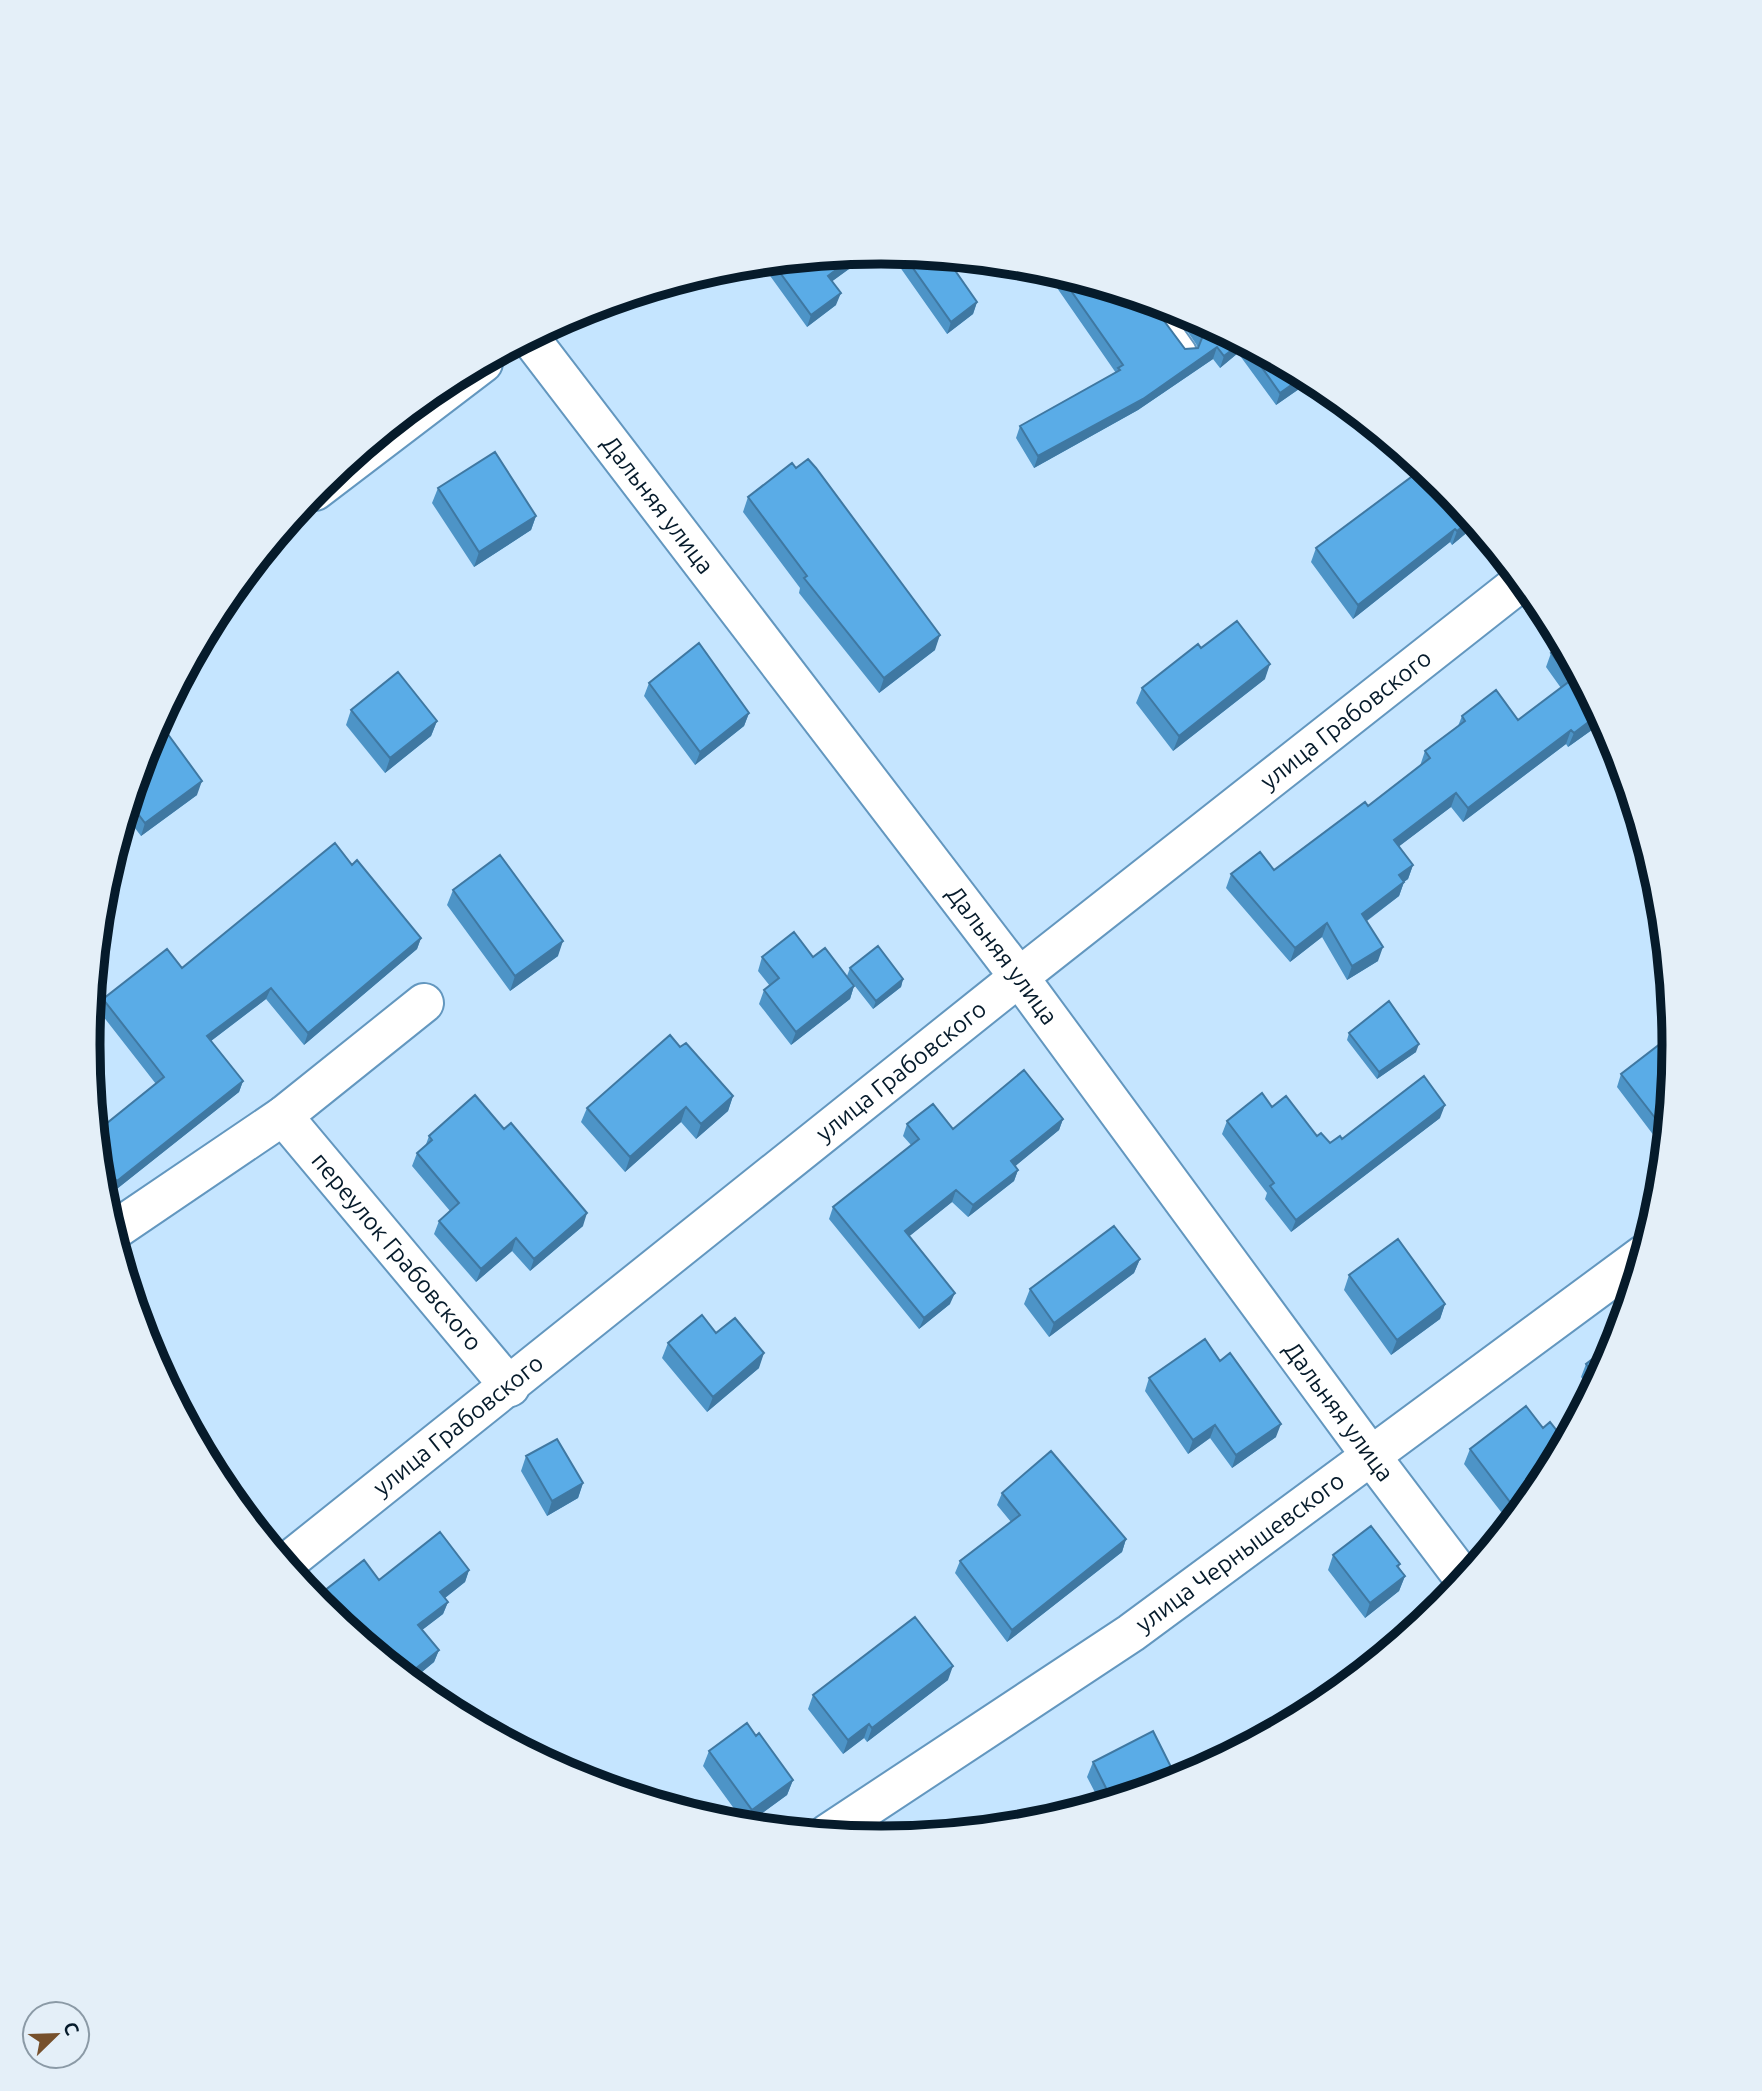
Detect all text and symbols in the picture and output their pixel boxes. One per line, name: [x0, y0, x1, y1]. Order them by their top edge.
street label: Дальняя улица: [597, 430, 719, 579]
street label: улица Грабовского: [1255, 644, 1436, 795]
street label: Дальняя улица: [941, 880, 1063, 1030]
street label: улица Грабовского: [810, 995, 991, 1147]
street label: переулок Грабовского: [306, 1147, 488, 1356]
street label: Дальняя улица: [1279, 1336, 1399, 1486]
street label: улица Грабовского: [368, 1349, 548, 1501]
street label: улица Чернышевского: [1130, 1466, 1349, 1638]
north arrow: [21, 2000, 91, 2070]
text: С: [59, 2018, 84, 2038]

